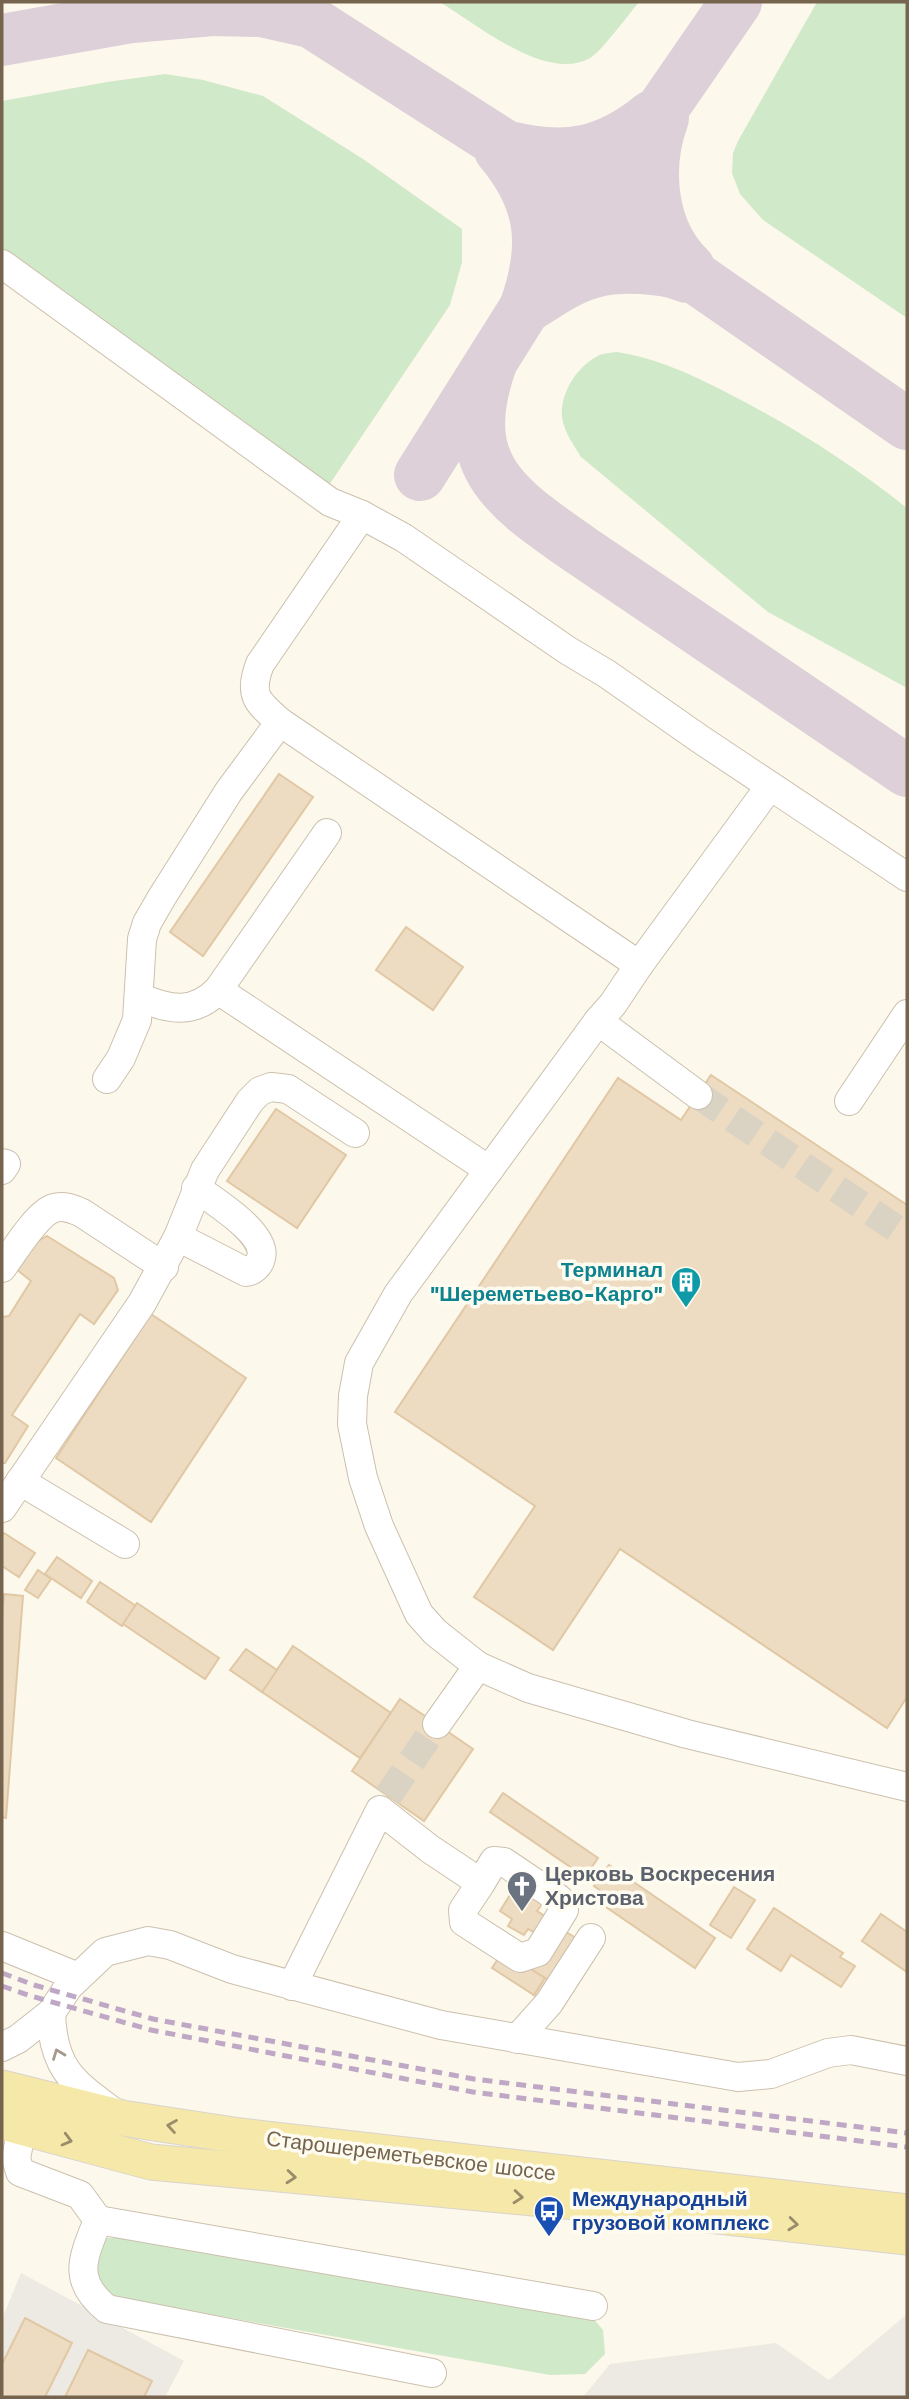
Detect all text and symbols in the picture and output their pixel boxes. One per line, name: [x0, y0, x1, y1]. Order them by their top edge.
place label: Терминал "Шереметьево-Карго": [430, 1257, 663, 1306]
building icon: Терминал "Шереметьево-Карго": [669, 1265, 703, 1309]
place label: Церковь Воскресения Христова: [545, 1861, 775, 1910]
church icon: Церковь Воскресения Христова: [505, 1869, 539, 1913]
one-way arrow: [53, 2049, 67, 2061]
one-way arrow: [166, 2119, 178, 2134]
street label: Старошереметьевское шоссе: [265, 2125, 557, 2186]
one-way arrow: [61, 2132, 73, 2146]
one-way arrow: [286, 2169, 297, 2184]
place label: Международный грузовой комплекс: [572, 2186, 770, 2235]
one-way arrow: [512, 2190, 524, 2205]
bus stop icon: Международный грузовой комплекс: [532, 2194, 566, 2238]
one-way arrow: [787, 2217, 799, 2232]

